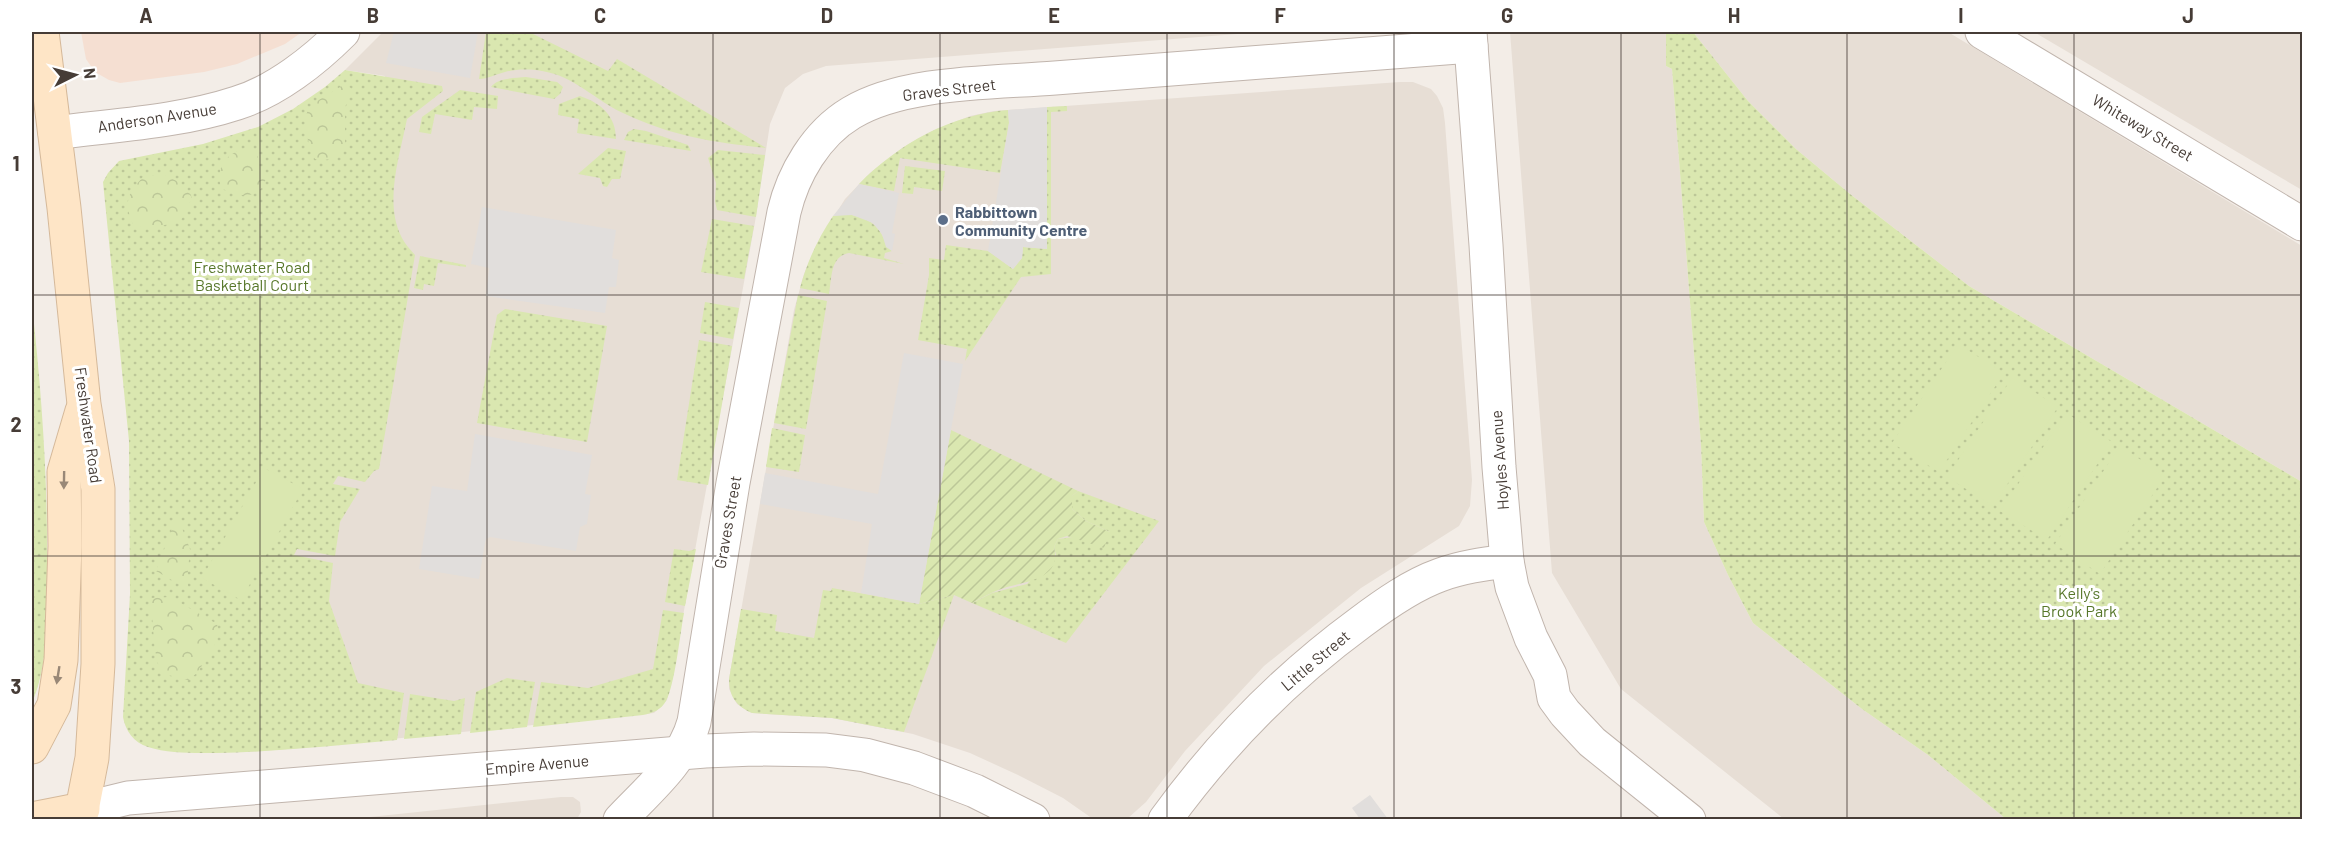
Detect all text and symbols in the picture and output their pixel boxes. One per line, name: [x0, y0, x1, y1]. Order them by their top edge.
text: A: [139, 3, 153, 27]
text: B: [367, 3, 379, 27]
text: C: [594, 3, 606, 27]
text: D: [821, 3, 833, 27]
text: E: [1048, 3, 1060, 27]
text: F: [1274, 3, 1286, 27]
text: G: [1501, 3, 1513, 27]
text: H: [1728, 3, 1740, 27]
text: I: [1958, 3, 1964, 27]
text: J: [2182, 3, 2194, 27]
north arrow: [45, 45, 105, 105]
text: N: [80, 67, 100, 80]
street label: Graves Street: [901, 74, 997, 104]
street label: Whiteway Street: [2089, 89, 2197, 165]
street label: Anderson Avenue: [96, 98, 218, 136]
text: 1: [12, 151, 20, 175]
place label: Rabbittown Community Centre: [955, 202, 1087, 239]
marker: Rabbittown Community Centre: [936, 213, 950, 227]
park label: Freshwater Road Basketball Court: [193, 257, 311, 294]
street label: Freshwater Road: [71, 366, 107, 484]
street label: Hoyles Avenue: [1486, 409, 1512, 511]
text: 2: [10, 412, 22, 436]
one-way arrow: [60, 471, 69, 490]
street label: Graves Street: [709, 474, 745, 570]
park label: Kelly's Brook Park: [2041, 583, 2117, 620]
street label: Little Street: [1277, 626, 1353, 694]
one-way arrow: [54, 666, 63, 685]
text: 3: [11, 674, 21, 698]
street label: Empire Avenue: [484, 750, 590, 778]

